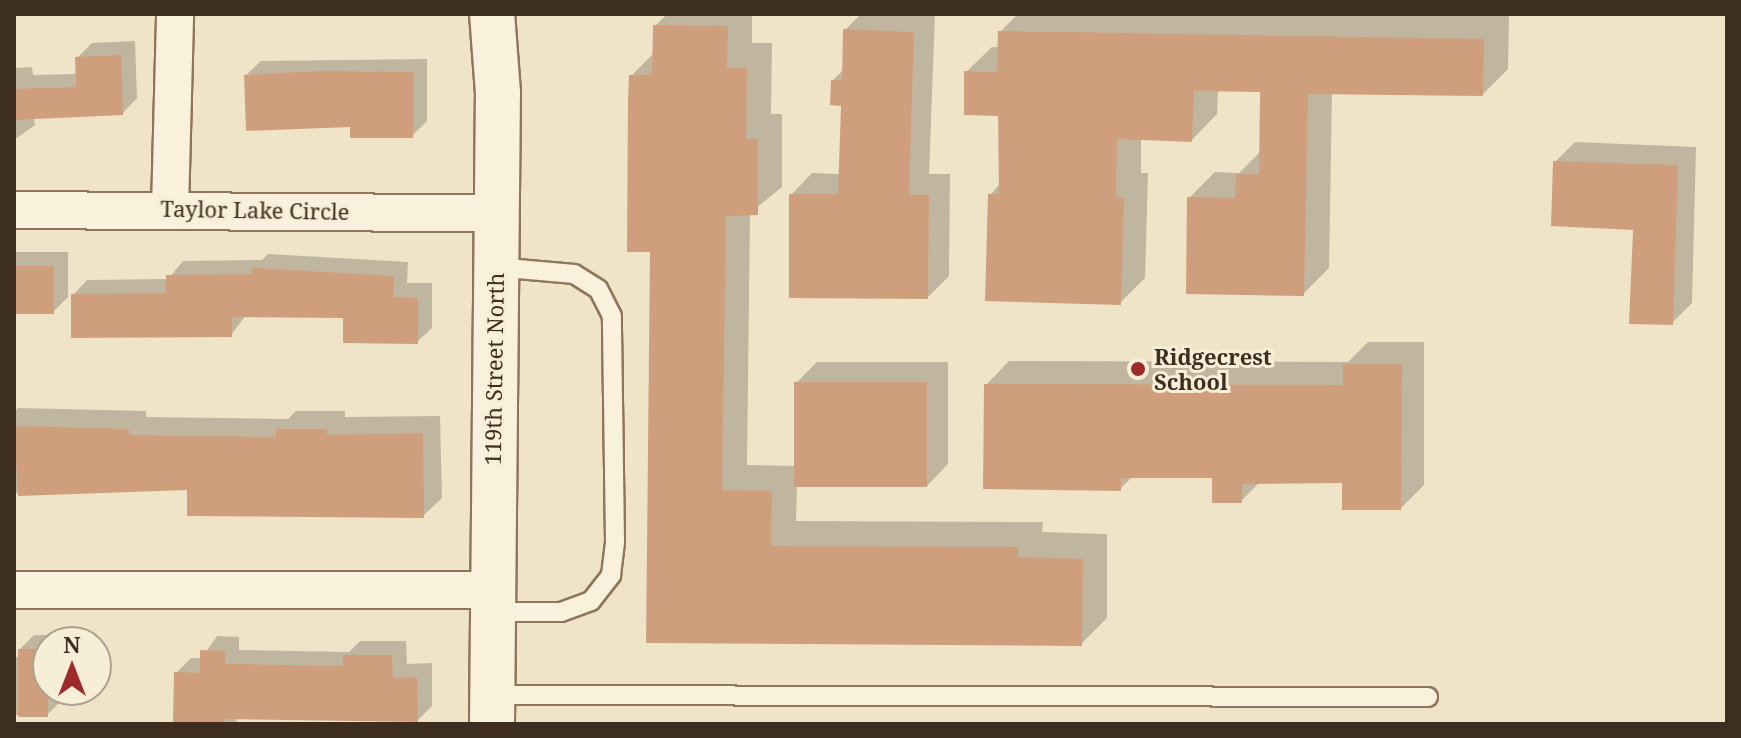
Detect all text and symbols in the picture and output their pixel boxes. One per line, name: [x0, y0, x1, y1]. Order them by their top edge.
street label: Taylor Lake Circle: [160, 195, 350, 225]
street label: 119th Street North: [479, 272, 509, 466]
place label: Ridgecrest School: [1154, 343, 1272, 394]
marker: Ridgecrest School: [1129, 360, 1147, 378]
north arrow: [32, 626, 112, 706]
text: N: [63, 629, 81, 659]

